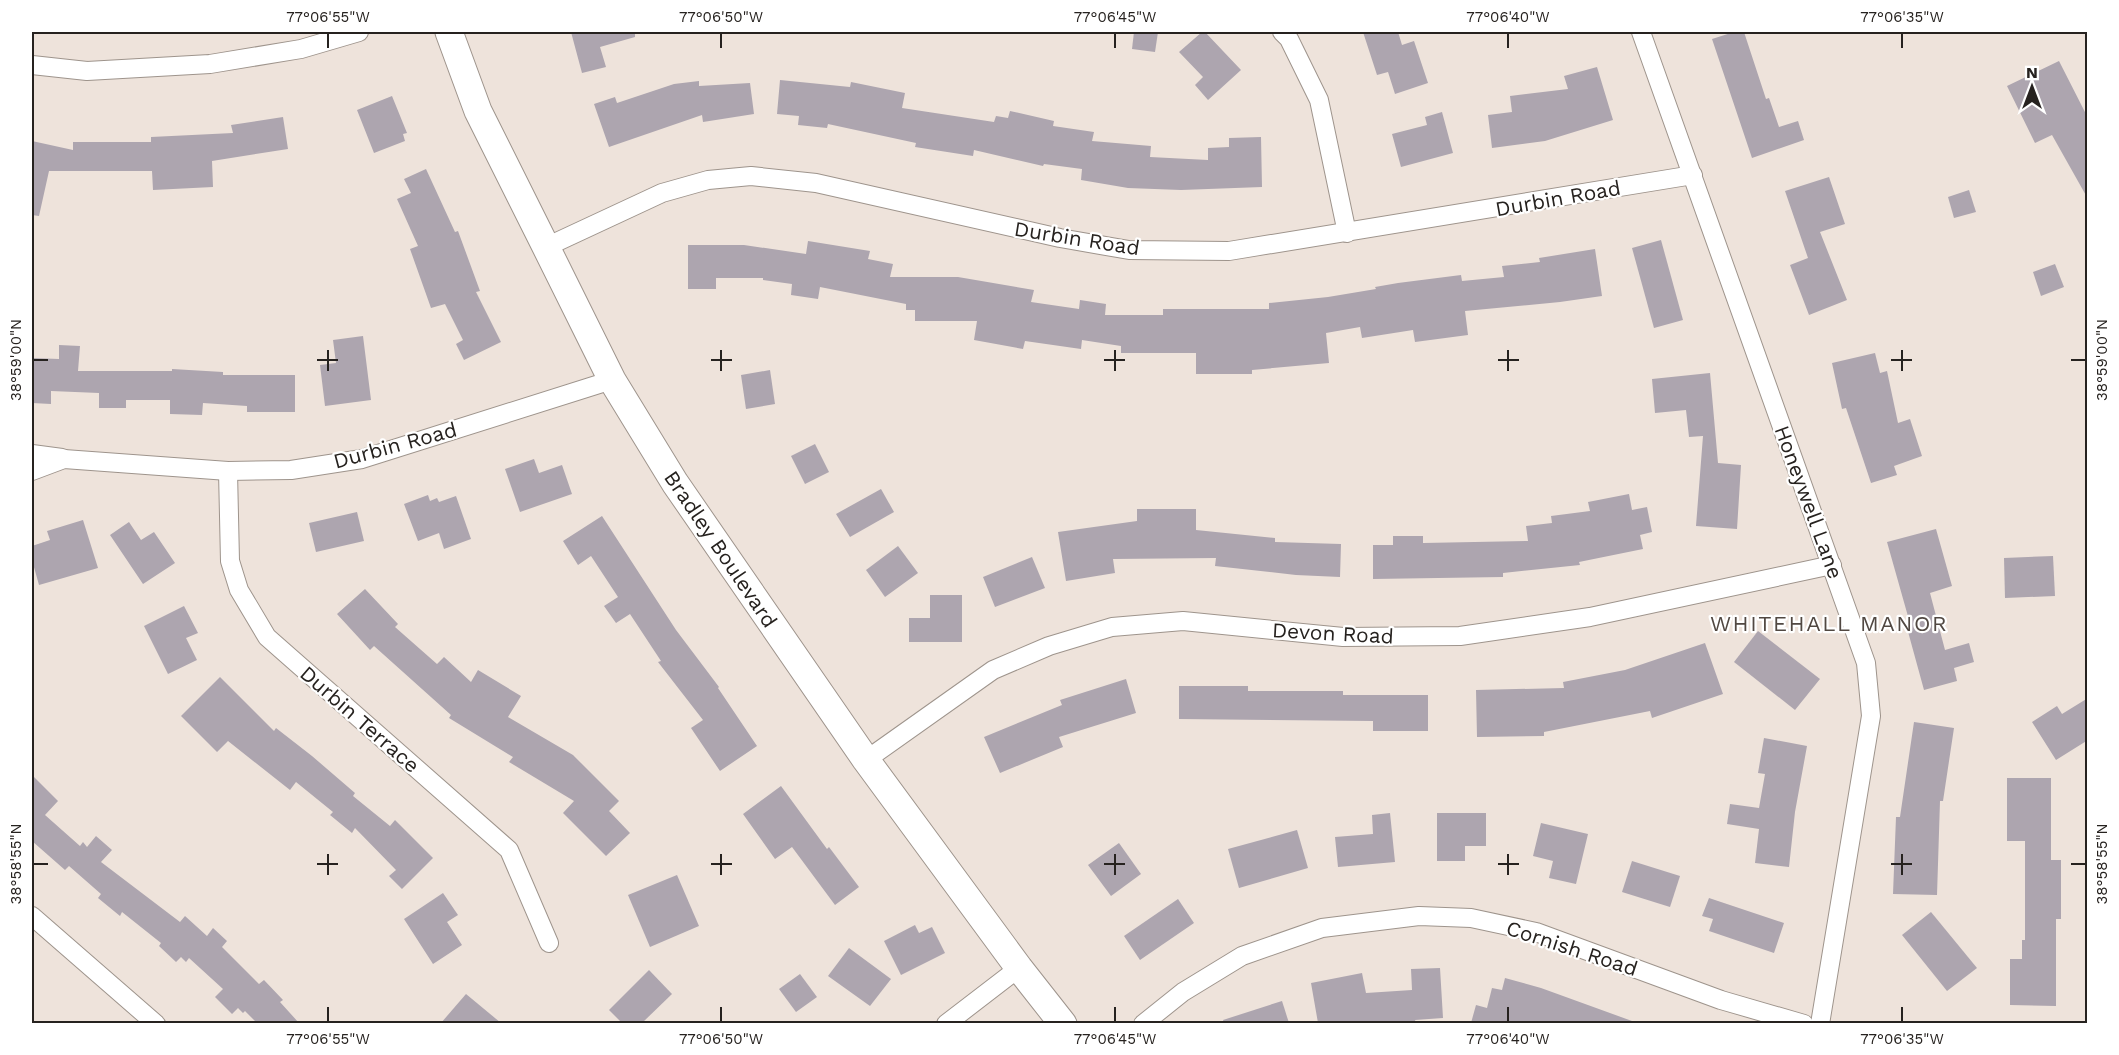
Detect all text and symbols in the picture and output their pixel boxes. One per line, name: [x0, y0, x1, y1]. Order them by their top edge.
text: 77°06'55"W: [286, 8, 370, 26]
text: 77°06'50"W: [679, 8, 763, 26]
text: 77°06'45"W: [1074, 8, 1156, 26]
text: 77°06'40"W: [1466, 8, 1550, 26]
text: 77°06'35"W: [1860, 8, 1944, 26]
north arrow: [2002, 57, 2062, 117]
text: N: [2026, 63, 2038, 82]
street label: Durbin Road: [1493, 175, 1623, 221]
street label: Durbin Road: [1012, 216, 1142, 260]
text: 38°59'00"N: [7, 319, 25, 401]
text: 38°59'00"N: [2093, 319, 2111, 401]
street label: Durbin Road: [331, 417, 459, 473]
street label: Honeywell Lane: [1770, 422, 1848, 582]
street label: Bradley Boulevard: [659, 466, 783, 632]
district label: WHITEHALL MANOR: [1710, 611, 1948, 636]
street label: Devon Road: [1271, 617, 1395, 649]
street label: Durbin Terrace: [295, 660, 425, 778]
text: 38°58'55"N: [7, 824, 25, 904]
text: 38°58'55"N: [2093, 824, 2111, 904]
street label: Cornish Road: [1503, 915, 1641, 981]
text: 77°06'55"W: [286, 1030, 370, 1048]
text: 77°06'50"W: [679, 1030, 763, 1048]
text: 77°06'45"W: [1074, 1030, 1156, 1048]
text: 77°06'40"W: [1466, 1030, 1550, 1048]
text: 77°06'35"W: [1860, 1030, 1944, 1048]

